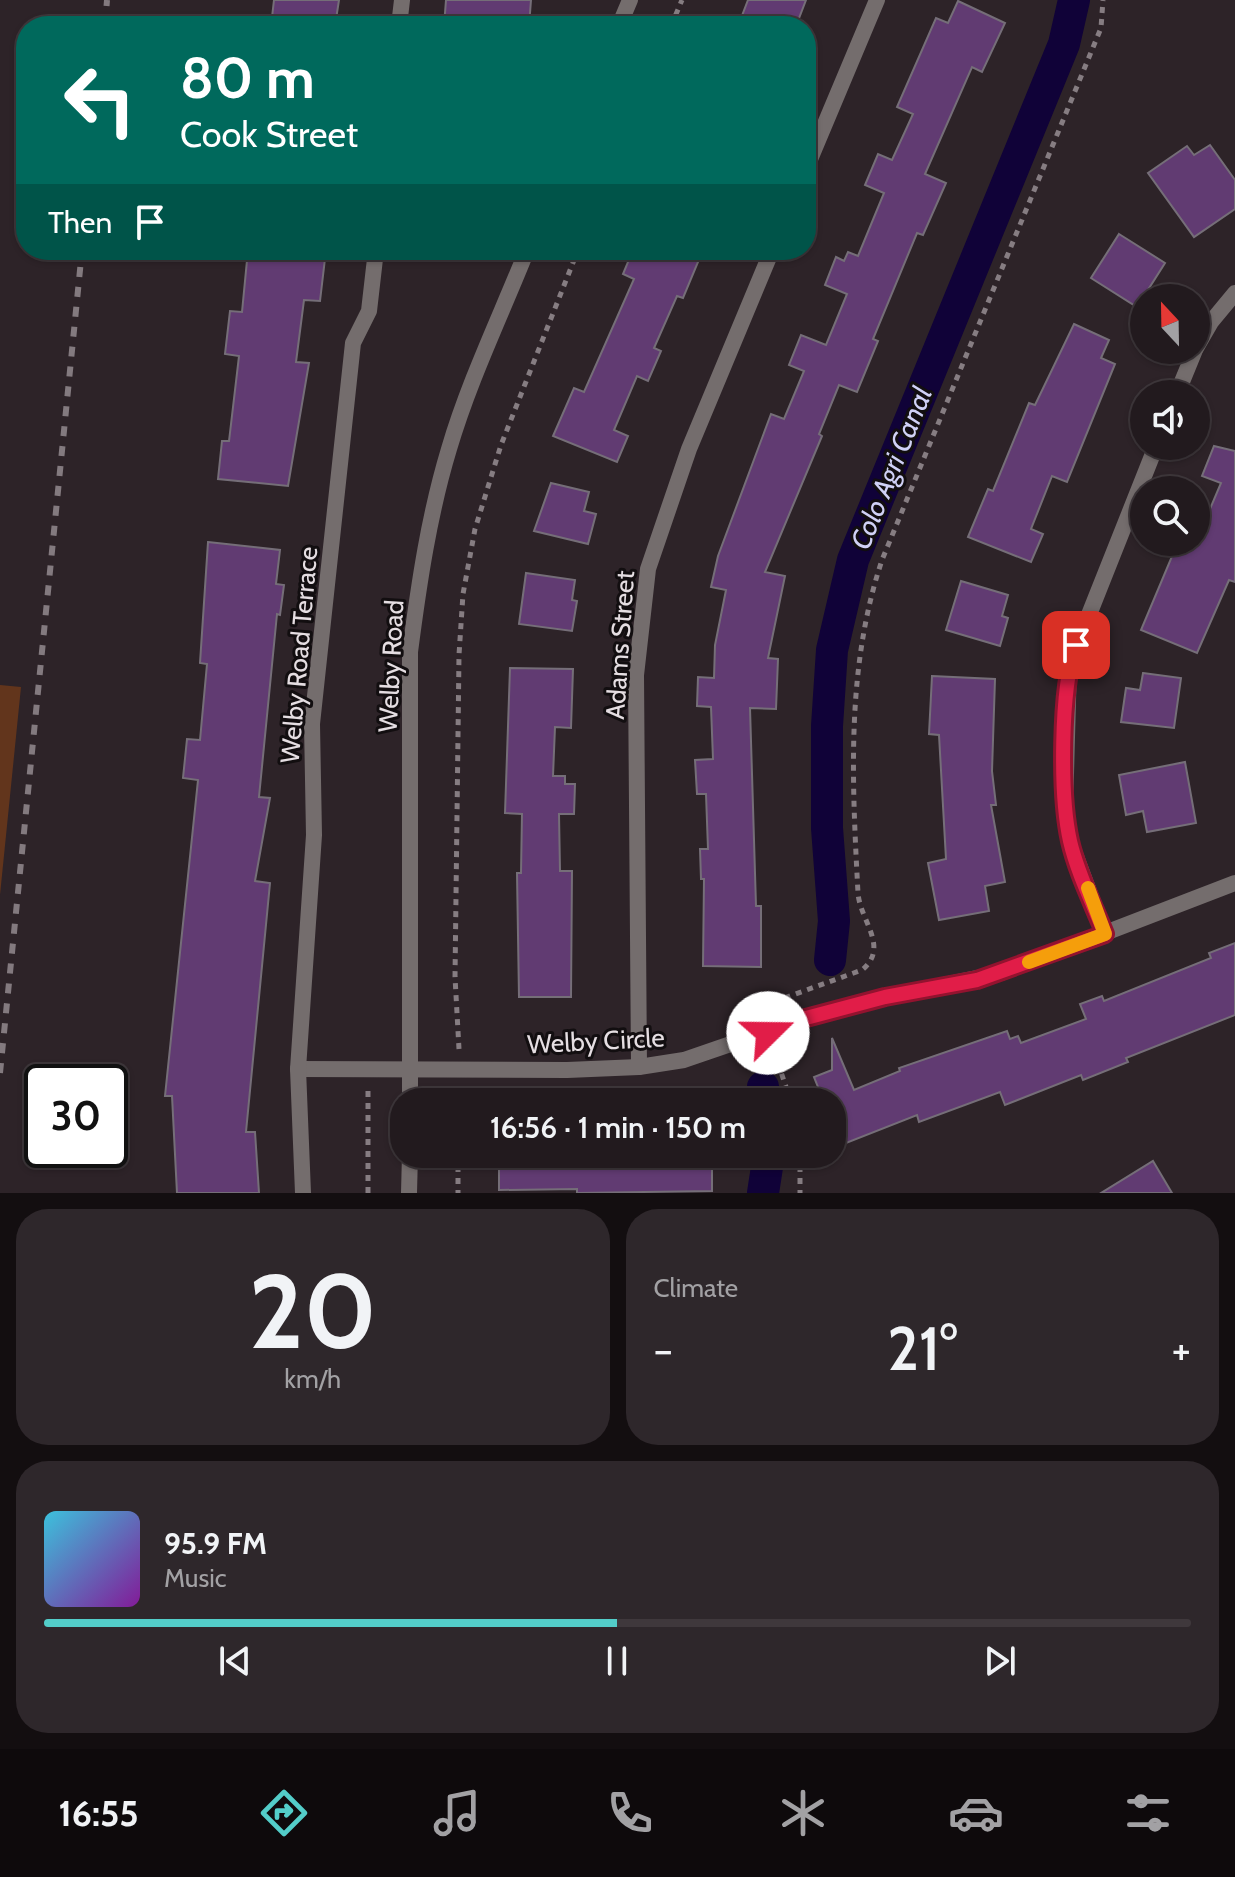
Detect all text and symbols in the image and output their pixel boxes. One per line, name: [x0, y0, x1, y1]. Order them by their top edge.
text: 80 m: [180, 44, 315, 112]
icon: left: [48, 48, 152, 152]
text: Cook Street: [180, 112, 358, 156]
icon: arrive: [128, 200, 172, 244]
text: Then: [48, 204, 112, 241]
north arrow: [1130, 284, 1210, 364]
map controls: [1130, 284, 1210, 556]
button: sound: [1130, 380, 1210, 460]
water label: Colo Agri Canal: [843, 381, 939, 554]
button: search: [1130, 476, 1210, 556]
street label: Welby Road Terrace: [274, 545, 324, 765]
street label: Adams Street: [599, 569, 641, 720]
street label: Welby Road: [372, 599, 410, 733]
pin: [1042, 611, 1110, 679]
icon: arrive: [1054, 623, 1098, 667]
position arrow: [726, 991, 810, 1075]
street label: Welby Circle: [527, 1021, 665, 1061]
speed limit sign: 30: [24, 1064, 128, 1168]
text: 16:56 · 1 min · 150 m: [490, 1109, 746, 1146]
text: 20: [249, 1248, 377, 1374]
text: Climate: [654, 1272, 738, 1304]
text: 21°: [887, 1312, 957, 1385]
text: −: [654, 1323, 673, 1376]
text: +: [1172, 1323, 1191, 1376]
text: km/h: [284, 1363, 341, 1395]
text: 95.9 FM: [164, 1525, 267, 1562]
text: Music: [164, 1562, 227, 1594]
icon: previous: [213, 1639, 257, 1683]
icon: pause: [595, 1639, 639, 1683]
icon: next: [978, 1639, 1022, 1683]
icon: directions: [256, 1785, 312, 1841]
icon: music: [429, 1785, 485, 1841]
icon: phone: [602, 1785, 658, 1841]
icon: climate: [775, 1785, 831, 1841]
icon: car: [948, 1785, 1004, 1841]
icon: filters: [1120, 1785, 1176, 1841]
text: 16:55: [58, 1791, 139, 1835]

